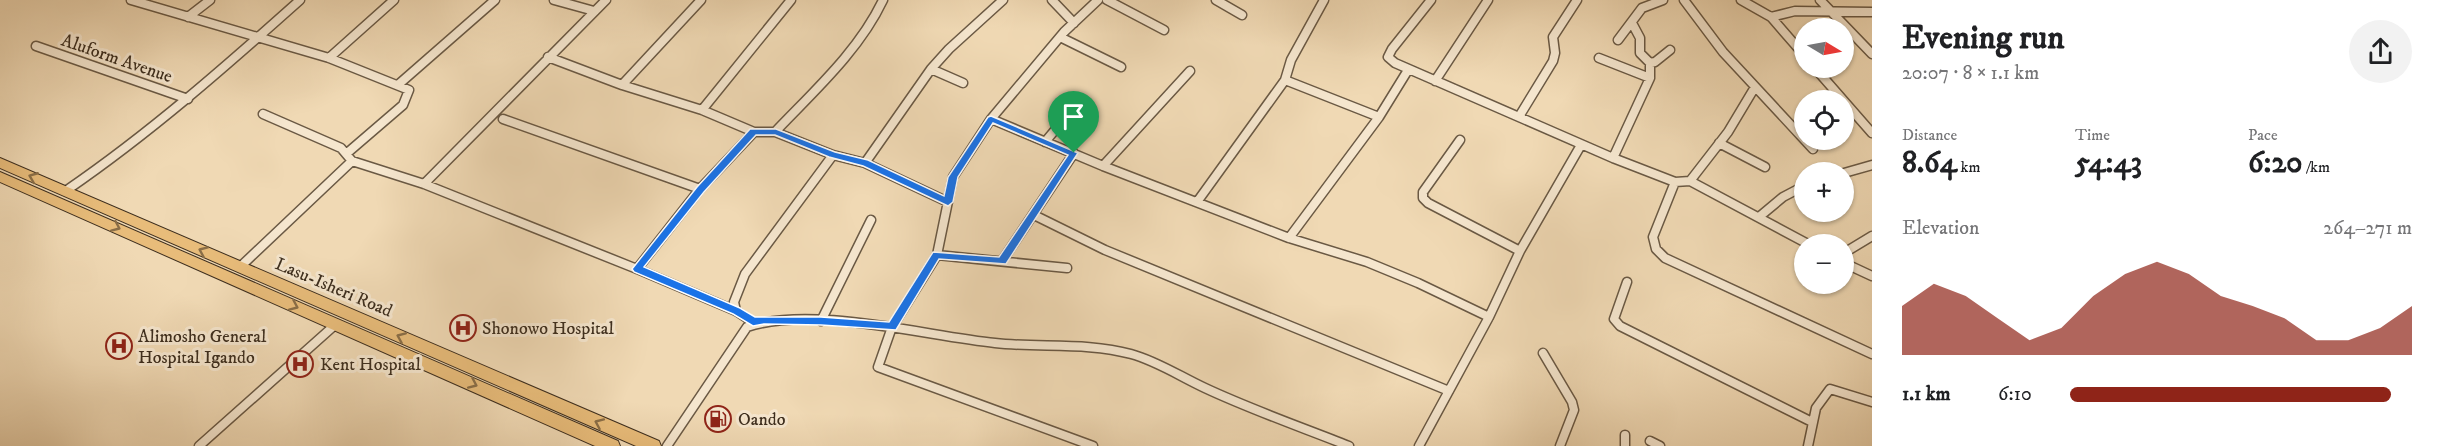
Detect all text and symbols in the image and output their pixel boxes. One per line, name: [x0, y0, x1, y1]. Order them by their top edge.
north arrow: [1794, 18, 1854, 78]
map controls: [1794, 18, 1854, 294]
text: Evening run: [1902, 18, 2064, 59]
button: share: [2349, 20, 2412, 83]
street label: Aluform Avenue: [58, 30, 175, 88]
text: 20:07 · 8 × 1.1 km: [1902, 61, 2039, 86]
button: locate: [1794, 90, 1854, 150]
pin: [1048, 91, 1099, 153]
icon: arrive: [1057, 100, 1090, 133]
text: Distance: [1902, 125, 1957, 145]
text: Time: [2075, 125, 2110, 145]
text: Pace: [2248, 125, 2278, 145]
text: 8.64: [1902, 145, 1957, 182]
text: 54:43: [2075, 145, 2142, 182]
text: 6:20: [2248, 145, 2302, 182]
text: km: [1957, 157, 1980, 177]
text: /km: [2302, 157, 2330, 177]
button: +: [1794, 162, 1854, 222]
one-way arrow: [29, 172, 40, 184]
text: Elevation: [1902, 216, 1979, 241]
text: 264–271 m: [2323, 216, 2412, 241]
one-way arrow: [109, 220, 120, 232]
button: −: [1794, 234, 1854, 294]
one-way arrow: [199, 246, 210, 258]
street label: Lasu-Isheri Road: [272, 253, 396, 323]
one-way arrow: [288, 298, 299, 310]
hospital icon: Shonowo Hospital: [448, 313, 478, 343]
place label: Shonowo Hospital: [482, 318, 614, 340]
place label: Alimosho General Hospital Igando: [138, 326, 267, 369]
hospital icon: Alimosho General Hospital Igando: [104, 331, 134, 361]
one-way arrow: [396, 332, 407, 344]
hospital icon: Kent Hospital: [285, 349, 315, 379]
place label: Kent Hospital: [320, 354, 421, 376]
one-way arrow: [466, 377, 477, 389]
text: 1.1 km: [1902, 382, 1951, 407]
text: 6:10: [1998, 382, 2032, 407]
fuel station icon: Oando: [703, 404, 733, 434]
place label: Oando: [738, 409, 786, 431]
one-way arrow: [595, 418, 606, 430]

